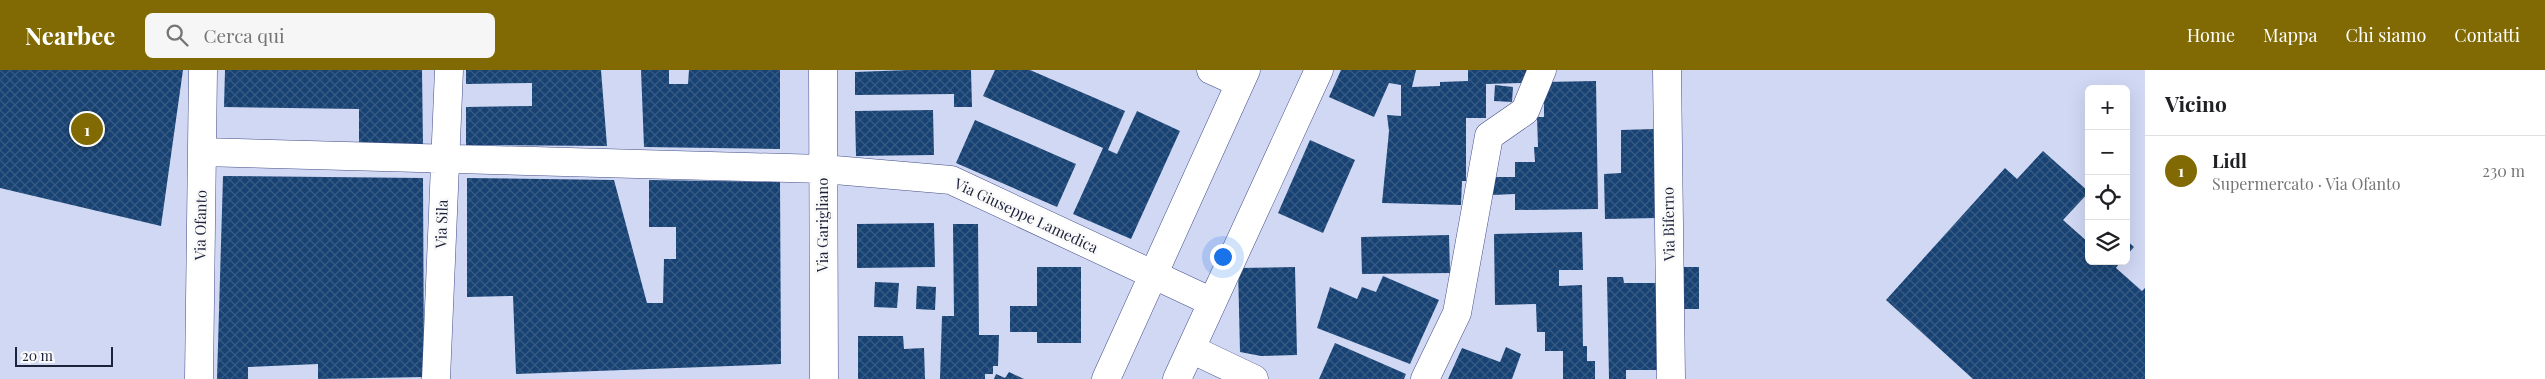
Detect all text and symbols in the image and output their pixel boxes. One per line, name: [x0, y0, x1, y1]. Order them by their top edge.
search box: [145, 13, 495, 58]
text: Nearbee: [25, 19, 115, 51]
icon: search: [163, 21, 191, 49]
text: Cerca qui: [203, 22, 285, 48]
text: Home: [2187, 23, 2235, 47]
text: Mappa: [2263, 23, 2318, 47]
text: Chi siamo: [2346, 23, 2426, 47]
text: Contatti: [2454, 23, 2520, 47]
map controls: [2085, 85, 2130, 265]
button: +: [2085, 85, 2130, 130]
text: Vicino: [2165, 89, 2227, 117]
pin: 1: [71, 110, 103, 148]
button: −: [2085, 130, 2130, 175]
text: Lidl: [2212, 147, 2247, 173]
text: 1: [2178, 160, 2184, 181]
text: 230 m: [2482, 160, 2525, 181]
street label: Via Giuseppe Lamedica: [950, 173, 1102, 257]
text: Supermercato · Via Ofanto: [2212, 173, 2400, 194]
button: locate: [2085, 175, 2130, 220]
street label: Via Garigliano: [812, 178, 832, 273]
street label: Via Biferno: [1657, 187, 1679, 262]
street label: Via Ofanto: [189, 190, 211, 261]
street label: Via Sila: [430, 199, 452, 250]
button: layers: [2085, 220, 2130, 265]
your location: [1210, 244, 1236, 270]
scale bar: [15, 344, 112, 367]
text: 20 m: [22, 346, 53, 365]

